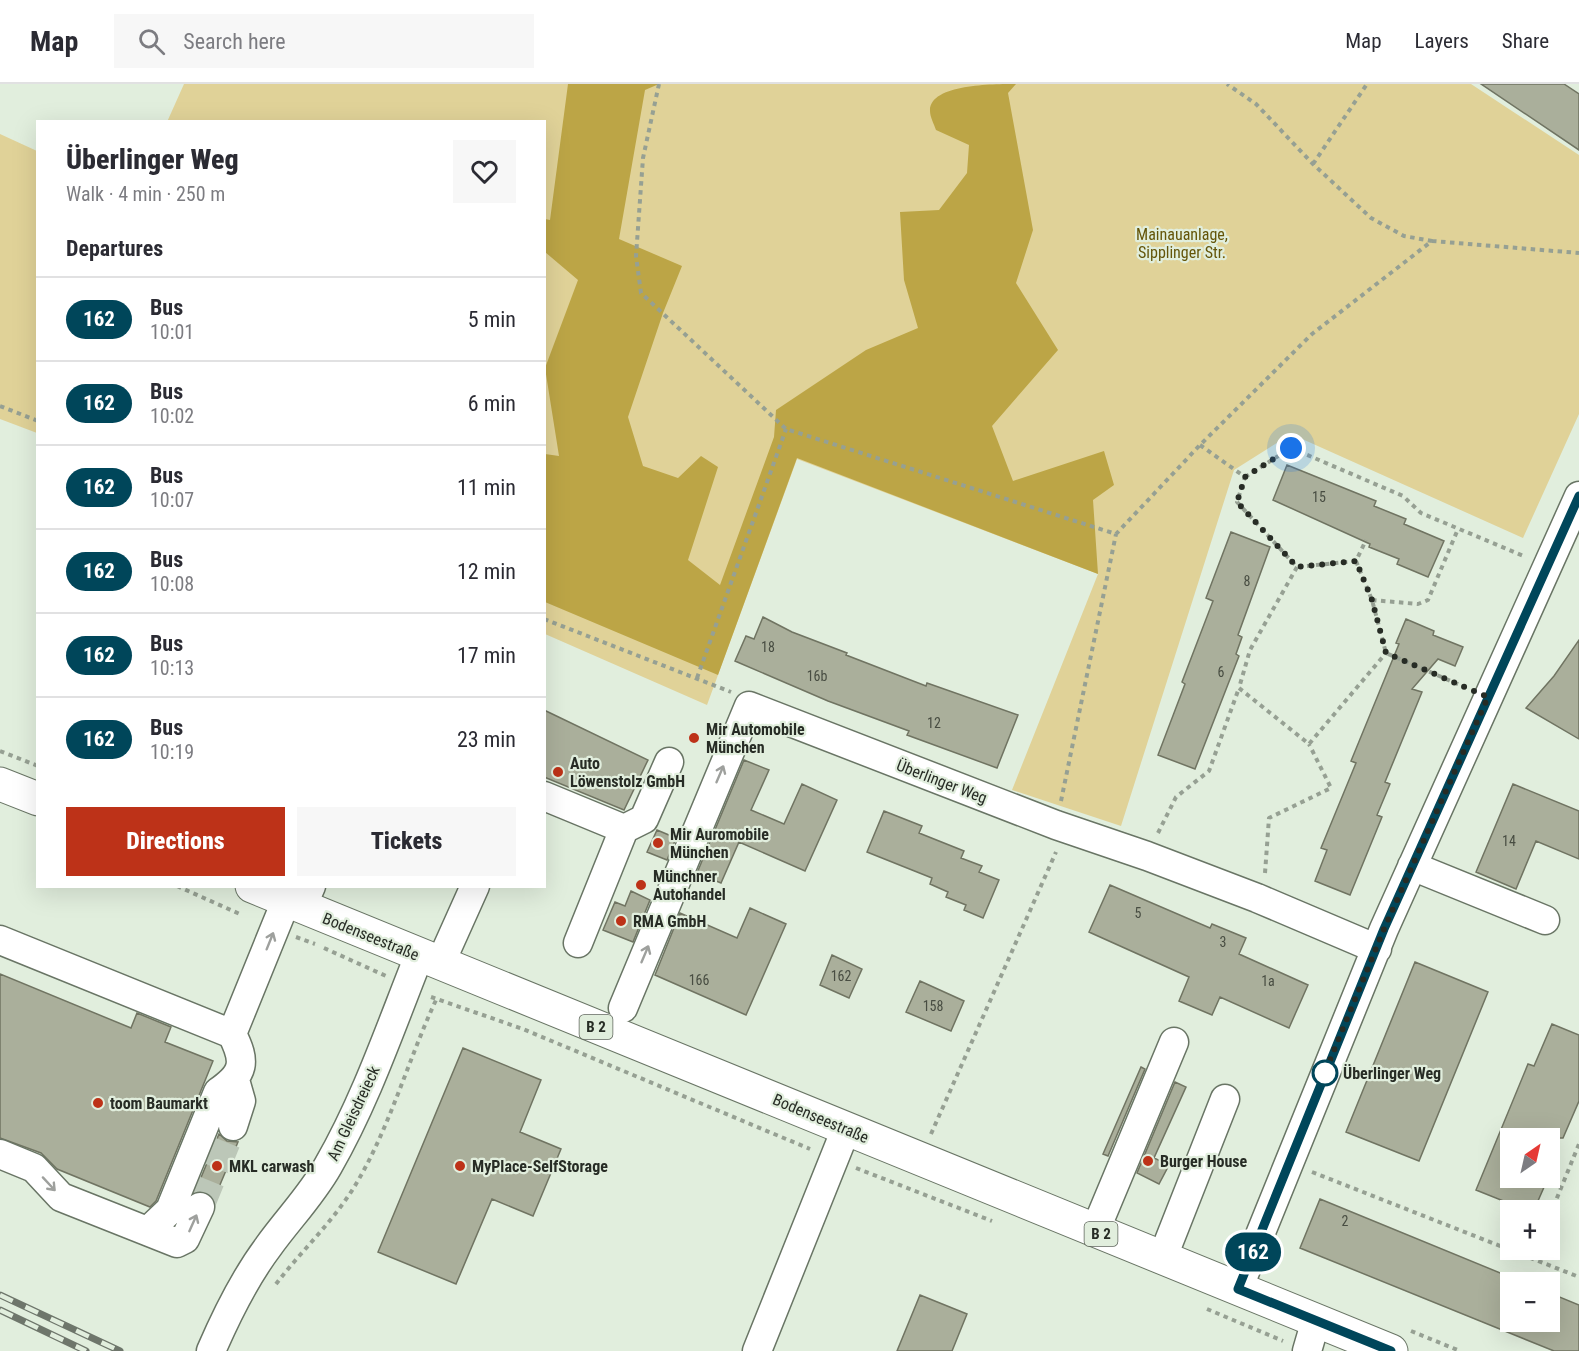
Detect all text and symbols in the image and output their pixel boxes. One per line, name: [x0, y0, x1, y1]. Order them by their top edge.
search box: [114, 14, 534, 68]
text: Map: [30, 25, 78, 58]
icon: search: [135, 25, 168, 58]
text: Search here: [183, 29, 286, 54]
text: Map: [1345, 29, 1382, 53]
text: Layers: [1415, 29, 1469, 53]
text: Share: [1502, 29, 1549, 53]
button: heart: [453, 140, 516, 203]
text: Überlinger Weg: [66, 143, 239, 176]
text: Walk · 4 min · 250 m: [66, 182, 225, 206]
park label: Mainauanlage, Sipplinger Str.: [1136, 225, 1228, 262]
text: Departures: [66, 236, 163, 261]
text: Bus: [150, 295, 183, 320]
text: 162: [83, 307, 115, 331]
text: 5 min: [468, 307, 516, 332]
text: 10:01: [150, 320, 194, 344]
text: Bus: [150, 379, 183, 404]
text: 162: [83, 391, 115, 415]
text: 6 min: [468, 391, 516, 416]
text: 10:02: [150, 404, 194, 428]
your location: [1276, 433, 1306, 463]
text: Bus: [150, 463, 183, 488]
text: 162: [83, 475, 115, 499]
text: 11 min: [457, 475, 516, 500]
text: 10:07: [150, 488, 194, 512]
house number: 15: [1312, 489, 1326, 505]
text: Bus: [150, 547, 183, 572]
text: 162: [83, 559, 115, 583]
text: 12 min: [457, 559, 516, 584]
text: 10:08: [150, 572, 194, 596]
house number: 8: [1244, 573, 1251, 589]
text: Bus: [150, 631, 183, 656]
house number: 18: [761, 639, 775, 655]
text: 162: [83, 643, 115, 667]
text: 17 min: [457, 643, 516, 668]
text: 10:13: [150, 656, 194, 680]
house number: 6: [1218, 664, 1225, 680]
house number: 16b: [807, 668, 827, 684]
text: Bus: [150, 715, 183, 740]
house number: 12: [927, 715, 941, 731]
place label: Mir Automobile München: [706, 720, 805, 757]
text: 162: [83, 727, 115, 751]
text: 23 min: [457, 727, 516, 752]
marker: Mir Automobile München: [687, 731, 701, 745]
text: 10:19: [150, 740, 194, 764]
place label: Auto Löwenstolz GmbH: [570, 754, 685, 791]
street label: Überlinger Weg: [894, 755, 990, 807]
marker: Auto Löwenstolz GmbH: [551, 765, 565, 779]
one-way arrow: [715, 765, 726, 784]
button: Directions: [66, 807, 285, 876]
button: Tickets: [297, 807, 516, 876]
place label: Mir Auromobile München: [670, 825, 769, 862]
house number: 14: [1502, 833, 1516, 849]
marker: Mir Auromobile München: [651, 836, 665, 850]
place label: Münchner Autohandel: [653, 867, 726, 904]
marker: Münchner Autohandel: [634, 878, 648, 892]
house number: 5: [1135, 905, 1142, 921]
street label: Bodenseestraße: [320, 908, 422, 964]
place label: RMA GmbH: [633, 912, 706, 931]
marker: RMA GmbH: [614, 914, 628, 928]
one-way arrow: [265, 932, 276, 950]
house number: 3: [1220, 934, 1226, 950]
one-way arrow: [640, 945, 651, 964]
house number: 162: [831, 968, 851, 984]
house number: 166: [689, 972, 709, 988]
house number: 1a: [1261, 973, 1275, 989]
house number: 158: [923, 998, 943, 1014]
road number: B 2: [580, 1015, 612, 1039]
marker: Überlinger Weg: [1312, 1060, 1338, 1086]
street label: Am Gleisdreieck: [323, 1062, 384, 1164]
place label: Überlinger Weg: [1343, 1064, 1441, 1083]
street label: Bodenseestraße: [770, 1090, 872, 1147]
place label: toom Baumarkt: [110, 1094, 208, 1113]
marker: toom Baumarkt: [91, 1096, 105, 1110]
north arrow: [1500, 1128, 1560, 1188]
map controls: [1500, 1128, 1560, 1332]
place label: Burger House: [1160, 1152, 1248, 1171]
marker: Burger House: [1141, 1154, 1155, 1168]
place label: MKL carwash: [229, 1157, 315, 1176]
place label: MyPlace-SelfStorage: [472, 1157, 608, 1176]
marker: MKL carwash: [210, 1159, 224, 1173]
marker: MyPlace-SelfStorage: [453, 1159, 467, 1173]
one-way arrow: [42, 1176, 56, 1191]
button: +: [1500, 1200, 1560, 1260]
house number: 2: [1342, 1213, 1349, 1229]
one-way arrow: [188, 1214, 199, 1232]
road number: B 2: [1084, 1222, 1118, 1246]
line badge: 162: [1218, 1232, 1288, 1272]
text: 162: [1237, 1240, 1269, 1264]
button: −: [1500, 1272, 1560, 1332]

